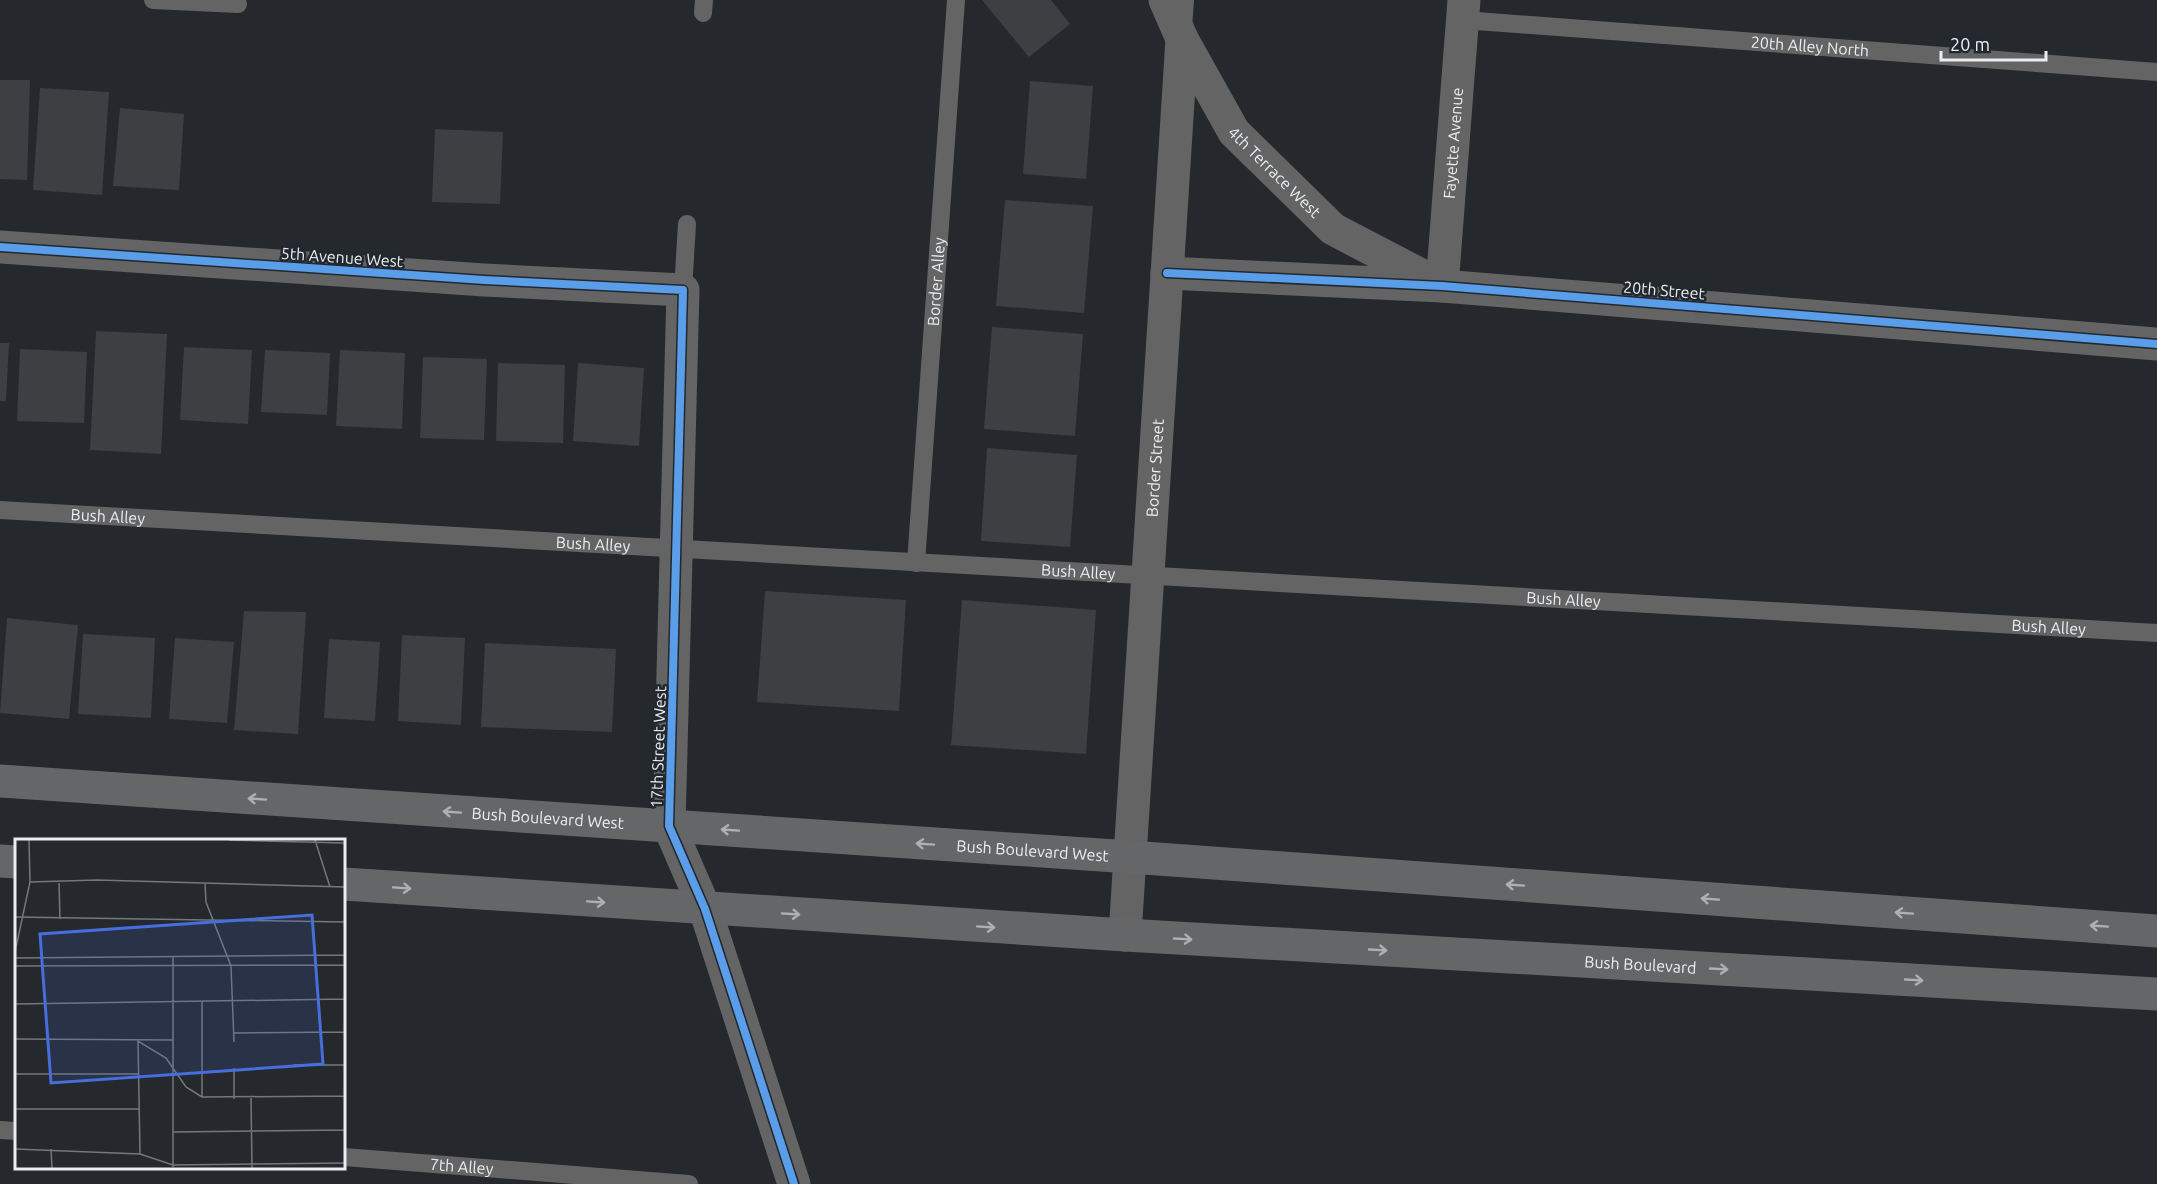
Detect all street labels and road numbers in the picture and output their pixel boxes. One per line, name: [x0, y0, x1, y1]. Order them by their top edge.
street label: 20th Alley North: [1750, 33, 1870, 59]
street label: Fayette Avenue: [1440, 87, 1466, 199]
street label: 4th Terrace West: [1225, 123, 1325, 221]
street label: Border Alley: [924, 236, 948, 327]
street label: 5th Avenue West: [280, 244, 404, 270]
street label: 20th Street: [1622, 277, 1706, 303]
street label: Border Street: [1143, 418, 1167, 518]
street label: Bush Alley: [70, 505, 146, 527]
street label: Bush Alley: [555, 533, 631, 555]
street label: Bush Alley: [1041, 560, 1116, 583]
street label: Bush Alley: [1526, 588, 1601, 610]
street label: Bush Alley: [2011, 616, 2087, 638]
street label: 17th Street West: [647, 685, 669, 808]
street label: Bush Boulevard West: [471, 804, 625, 832]
street label: Bush Boulevard West: [956, 836, 1110, 865]
street label: Bush Boulevard: [1584, 952, 1697, 977]
street label: 7th Alley: [429, 1155, 494, 1178]

